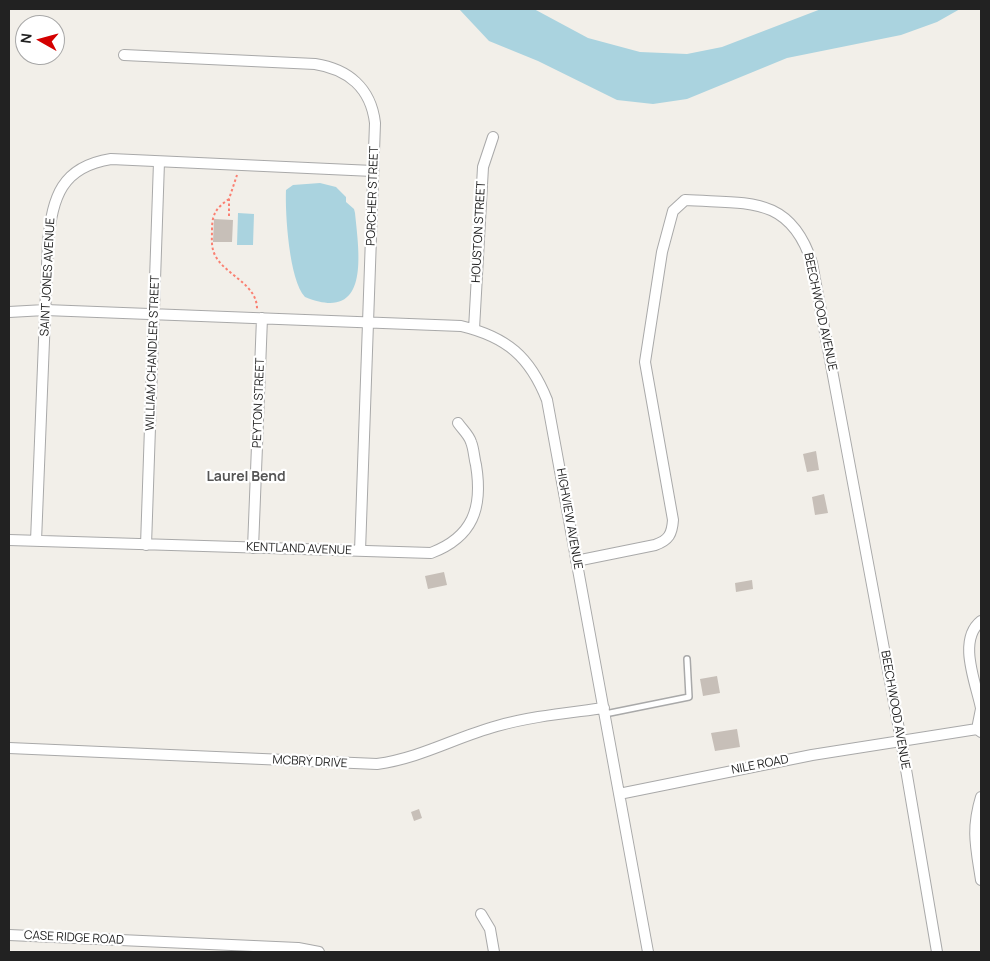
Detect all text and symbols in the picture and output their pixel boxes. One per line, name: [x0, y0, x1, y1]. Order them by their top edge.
north arrow: [15, 15, 65, 65]
text: N: [16, 32, 36, 44]
street label: PORCHER STREET: [364, 146, 382, 246]
street label: HOUSTON STREET: [469, 181, 489, 283]
street label: SAINT JONES AVENUE: [38, 217, 58, 337]
street label: BEECHWOOD AVENUE: [800, 251, 840, 373]
street label: WILLIAM CHANDLER STREET: [143, 275, 163, 431]
street label: PEYTON STREET: [250, 358, 268, 448]
street label: HIGHVIEW AVENUE: [553, 467, 585, 571]
district label: Laurel Bend: [206, 469, 286, 485]
street label: KENTLAND AVENUE: [246, 540, 352, 558]
street label: BEECHWOOD AVENUE: [877, 649, 913, 771]
street label: NILE ROAD: [730, 752, 790, 778]
street label: MCBRY DRIVE: [272, 753, 348, 771]
street label: CASE RIDGE ROAD: [24, 928, 124, 948]

